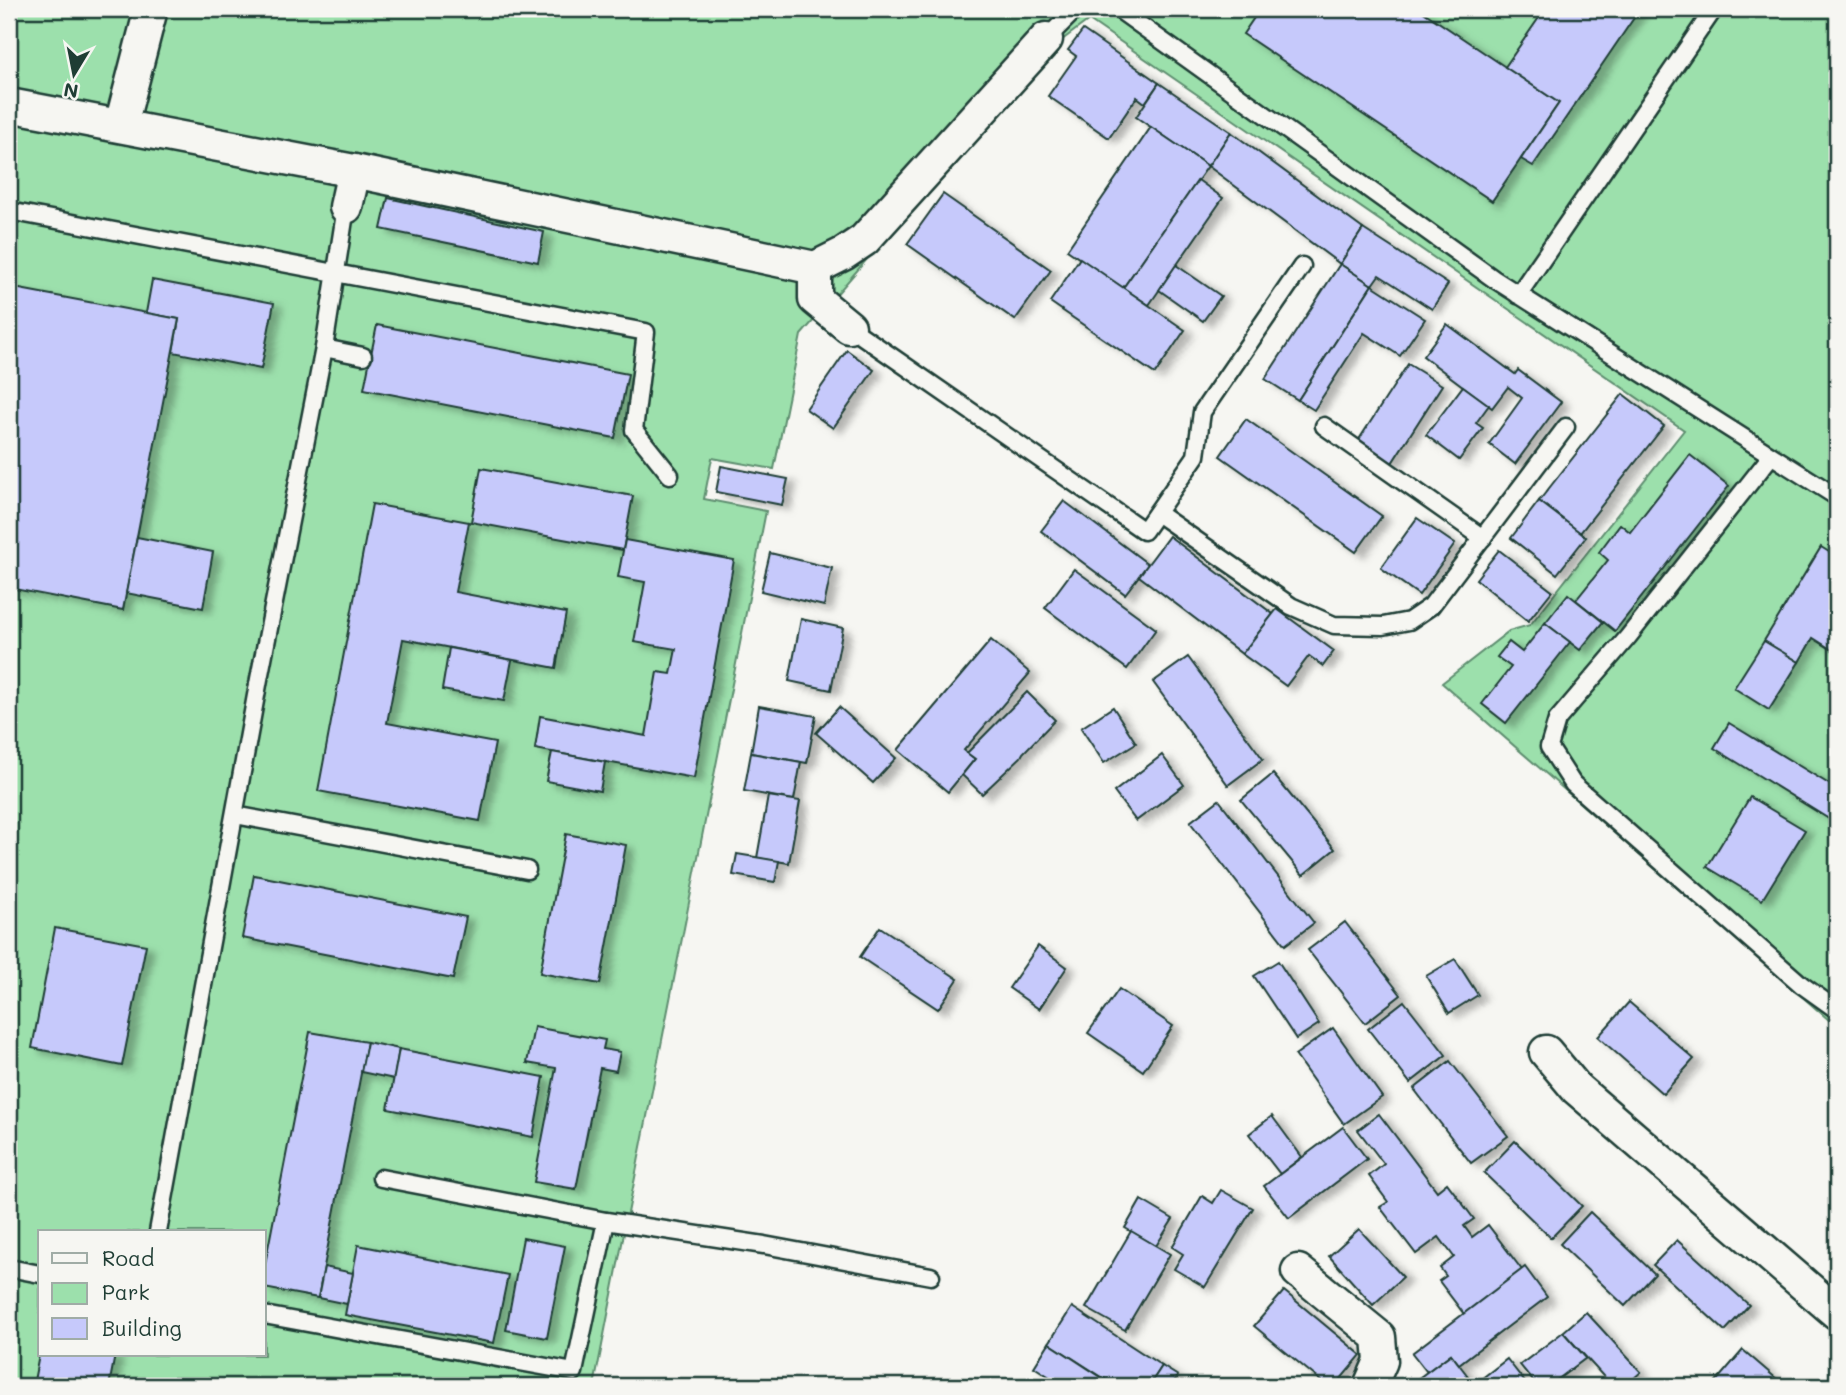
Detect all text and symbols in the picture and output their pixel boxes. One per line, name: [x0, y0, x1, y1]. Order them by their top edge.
north arrow: [38, 38, 108, 108]
text: N: [62, 78, 80, 105]
legend: [38, 1230, 266, 1356]
text: Road: [102, 1244, 154, 1271]
text: Park: [102, 1278, 150, 1305]
text: Building: [102, 1314, 182, 1341]

